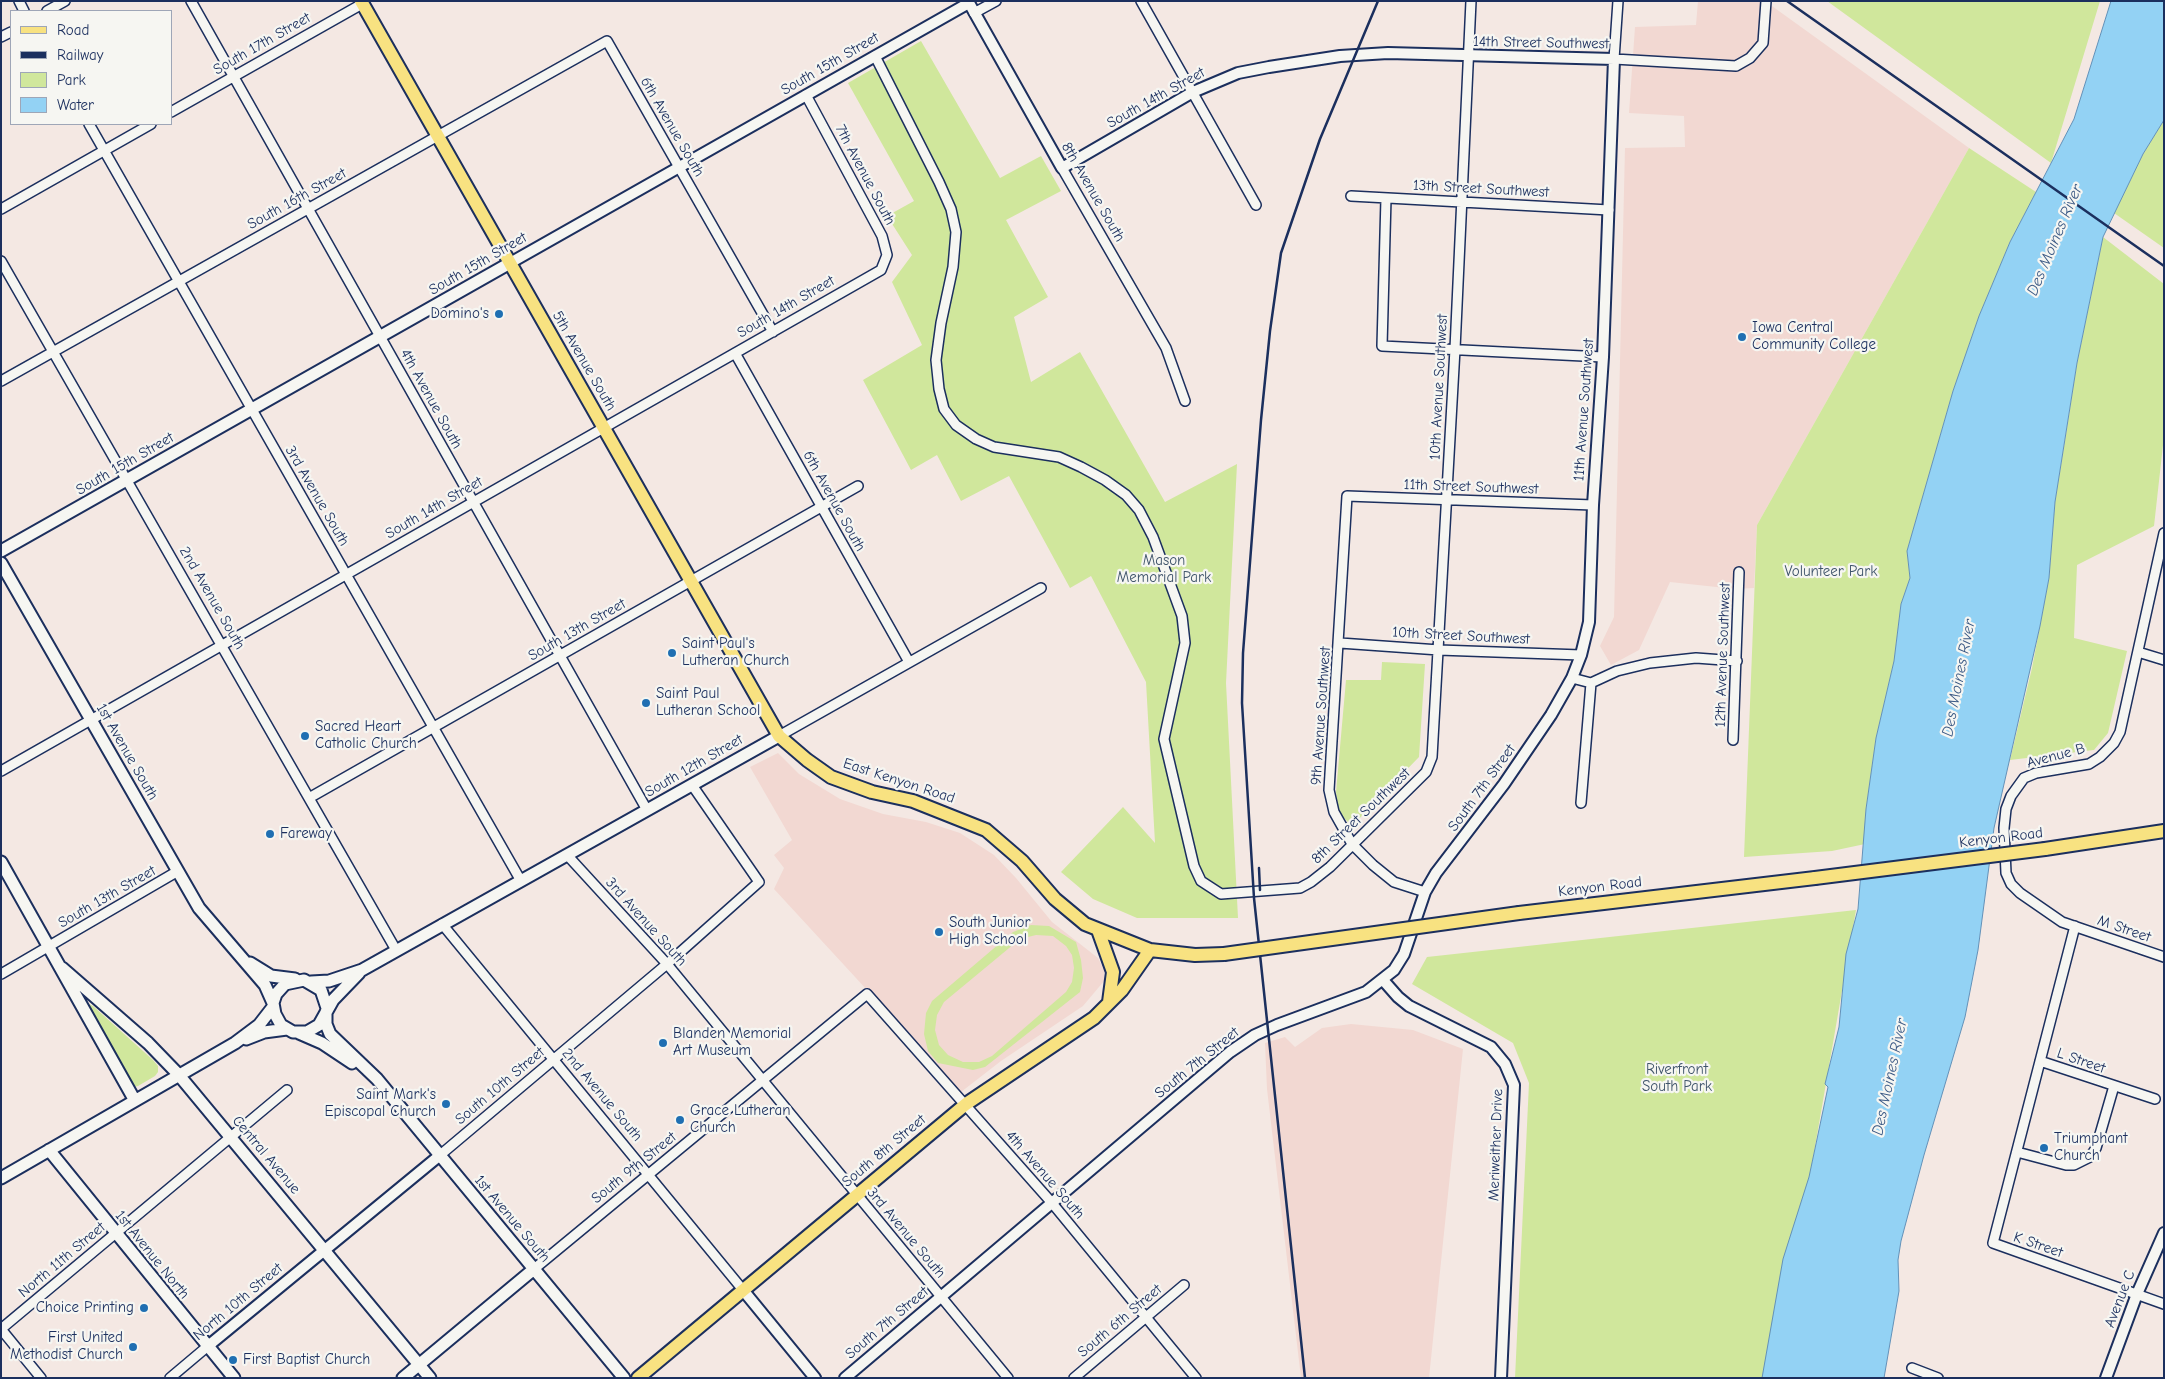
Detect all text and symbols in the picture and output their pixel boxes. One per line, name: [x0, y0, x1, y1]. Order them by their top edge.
street label: South 17th Street: [210, 9, 314, 79]
legend: [10, 10, 172, 125]
text: Road: [57, 21, 89, 39]
street label: South 15th Street: [778, 29, 882, 99]
street label: 14th Street Southwest: [1473, 33, 1609, 53]
text: Railway: [57, 46, 103, 64]
street label: South 14th Street: [1104, 64, 1208, 132]
text: Park: [57, 71, 86, 89]
street label: 6th Avenue South: [636, 74, 708, 180]
text: Water: [57, 96, 94, 114]
street label: 7th Avenue South: [831, 122, 899, 228]
street label: 8th Avenue South: [1057, 139, 1129, 245]
street label: South 16th Street: [244, 164, 350, 234]
street label: 13th Street Southwest: [1412, 176, 1550, 202]
water label: Des Moines River: [2023, 182, 2087, 298]
street label: South 15th Street: [426, 229, 530, 299]
street label: South 14th Street: [734, 272, 838, 342]
place label: Domino's: [430, 305, 489, 323]
marker: Domino's: [493, 308, 505, 320]
street label: 5th Avenue South: [548, 308, 620, 414]
street label: 10th Avenue Southwest: [1426, 314, 1452, 460]
place label: Iowa Central Community College: [1752, 319, 1876, 354]
marker: Iowa Central Community College: [1736, 331, 1748, 343]
street label: 11th Avenue Southwest: [1570, 338, 1598, 482]
street label: 4th Avenue South: [396, 346, 466, 452]
street label: South 15th Street: [73, 429, 177, 499]
street label: 3rd Avenue South: [281, 443, 353, 549]
street label: 6th Avenue South: [799, 447, 869, 555]
street label: South 14th Street: [382, 473, 486, 543]
street label: 11th Street Southwest: [1403, 476, 1539, 498]
street label: 2nd Avenue South: [175, 543, 249, 653]
park label: Mason Memorial Park: [1117, 552, 1211, 587]
park label: Volunteer Park: [1785, 563, 1877, 581]
street label: 12th Avenue Southwest: [1711, 582, 1735, 728]
street label: South 13th Street: [525, 595, 629, 665]
water label: Des Moines River: [1938, 618, 1980, 738]
street label: 10th Street Southwest: [1392, 623, 1530, 649]
place label: Saint Paul's Lutheran Church: [682, 635, 789, 670]
street label: 9th Avenue Southwest: [1307, 646, 1335, 786]
marker: Saint Paul's Lutheran Church: [666, 647, 678, 659]
place label: Saint Paul Lutheran School: [656, 685, 760, 720]
marker: Saint Paul Lutheran School: [640, 697, 652, 709]
street label: 1st Avenue South: [92, 701, 162, 803]
place label: Sacred Heart Catholic Church: [315, 718, 417, 753]
marker: Sacred Heart Catholic Church: [299, 730, 311, 742]
street label: South 12th Street: [642, 731, 746, 801]
street label: Avenue B: [2025, 740, 2087, 772]
street label: South 7th Street: [1444, 741, 1520, 835]
street label: East Kenyon Road: [841, 754, 957, 808]
street label: 8th Street Southwest: [1308, 764, 1414, 868]
street label: Kenyon Road: [1958, 824, 2044, 852]
place label: Fareway: [280, 825, 332, 843]
marker: Fareway: [264, 828, 276, 840]
street label: South 13th Street: [55, 862, 159, 932]
street label: Kenyon Road: [1557, 873, 1643, 901]
street label: 3rd Avenue South: [602, 874, 690, 970]
street label: M Street: [2095, 912, 2153, 946]
place label: South Junior High School: [949, 914, 1030, 949]
marker: South Junior High School: [933, 926, 945, 938]
water label: Des Moines River: [1868, 1017, 1912, 1137]
street label: South 7th Street: [1151, 1024, 1243, 1102]
place label: Blanden Memorial Art Museum: [673, 1025, 791, 1060]
marker: Blanden Memorial Art Museum: [657, 1037, 669, 1049]
street label: South 10th Street: [452, 1043, 548, 1129]
street label: L Street: [2054, 1044, 2108, 1078]
street label: 2nd Avenue South: [558, 1045, 646, 1145]
park label: Riverfront South Park: [1642, 1061, 1712, 1096]
place label: Saint Mark's Episcopal Church: [325, 1086, 436, 1121]
street label: Meriweither Drive: [1485, 1089, 1507, 1201]
marker: Saint Mark's Episcopal Church: [440, 1098, 452, 1110]
place label: Grace Lutheran Church: [690, 1102, 790, 1137]
street label: South 8th Street: [838, 1111, 930, 1191]
street label: Central Avenue: [228, 1112, 304, 1198]
marker: Grace Lutheran Church: [674, 1114, 686, 1126]
street label: 4th Avenue South: [1002, 1127, 1088, 1223]
street label: South 9th Street: [588, 1128, 680, 1208]
place label: Triumphant Church: [2054, 1130, 2128, 1165]
marker: Triumphant Church: [2038, 1142, 2050, 1154]
street label: 1st Avenue South: [470, 1172, 554, 1266]
street label: 3rd Avenue South: [863, 1184, 949, 1282]
street label: 1st Avenue North: [111, 1207, 193, 1303]
street label: North 11th Street: [15, 1218, 109, 1302]
street label: K Street: [2011, 1228, 2065, 1262]
street label: North 10th Street: [190, 1259, 286, 1345]
street label: Avenue C: [2101, 1268, 2139, 1330]
street label: South 6th Street: [1074, 1281, 1166, 1361]
street label: South 7th Street: [842, 1283, 932, 1363]
place label: Choice Printing: [36, 1299, 134, 1317]
marker: Choice Printing: [138, 1302, 150, 1314]
place label: First United Methodist Church: [10, 1329, 123, 1364]
marker: First United Methodist Church: [127, 1341, 139, 1353]
place label: First Baptist Church: [243, 1351, 370, 1369]
marker: First Baptist Church: [227, 1354, 239, 1366]

